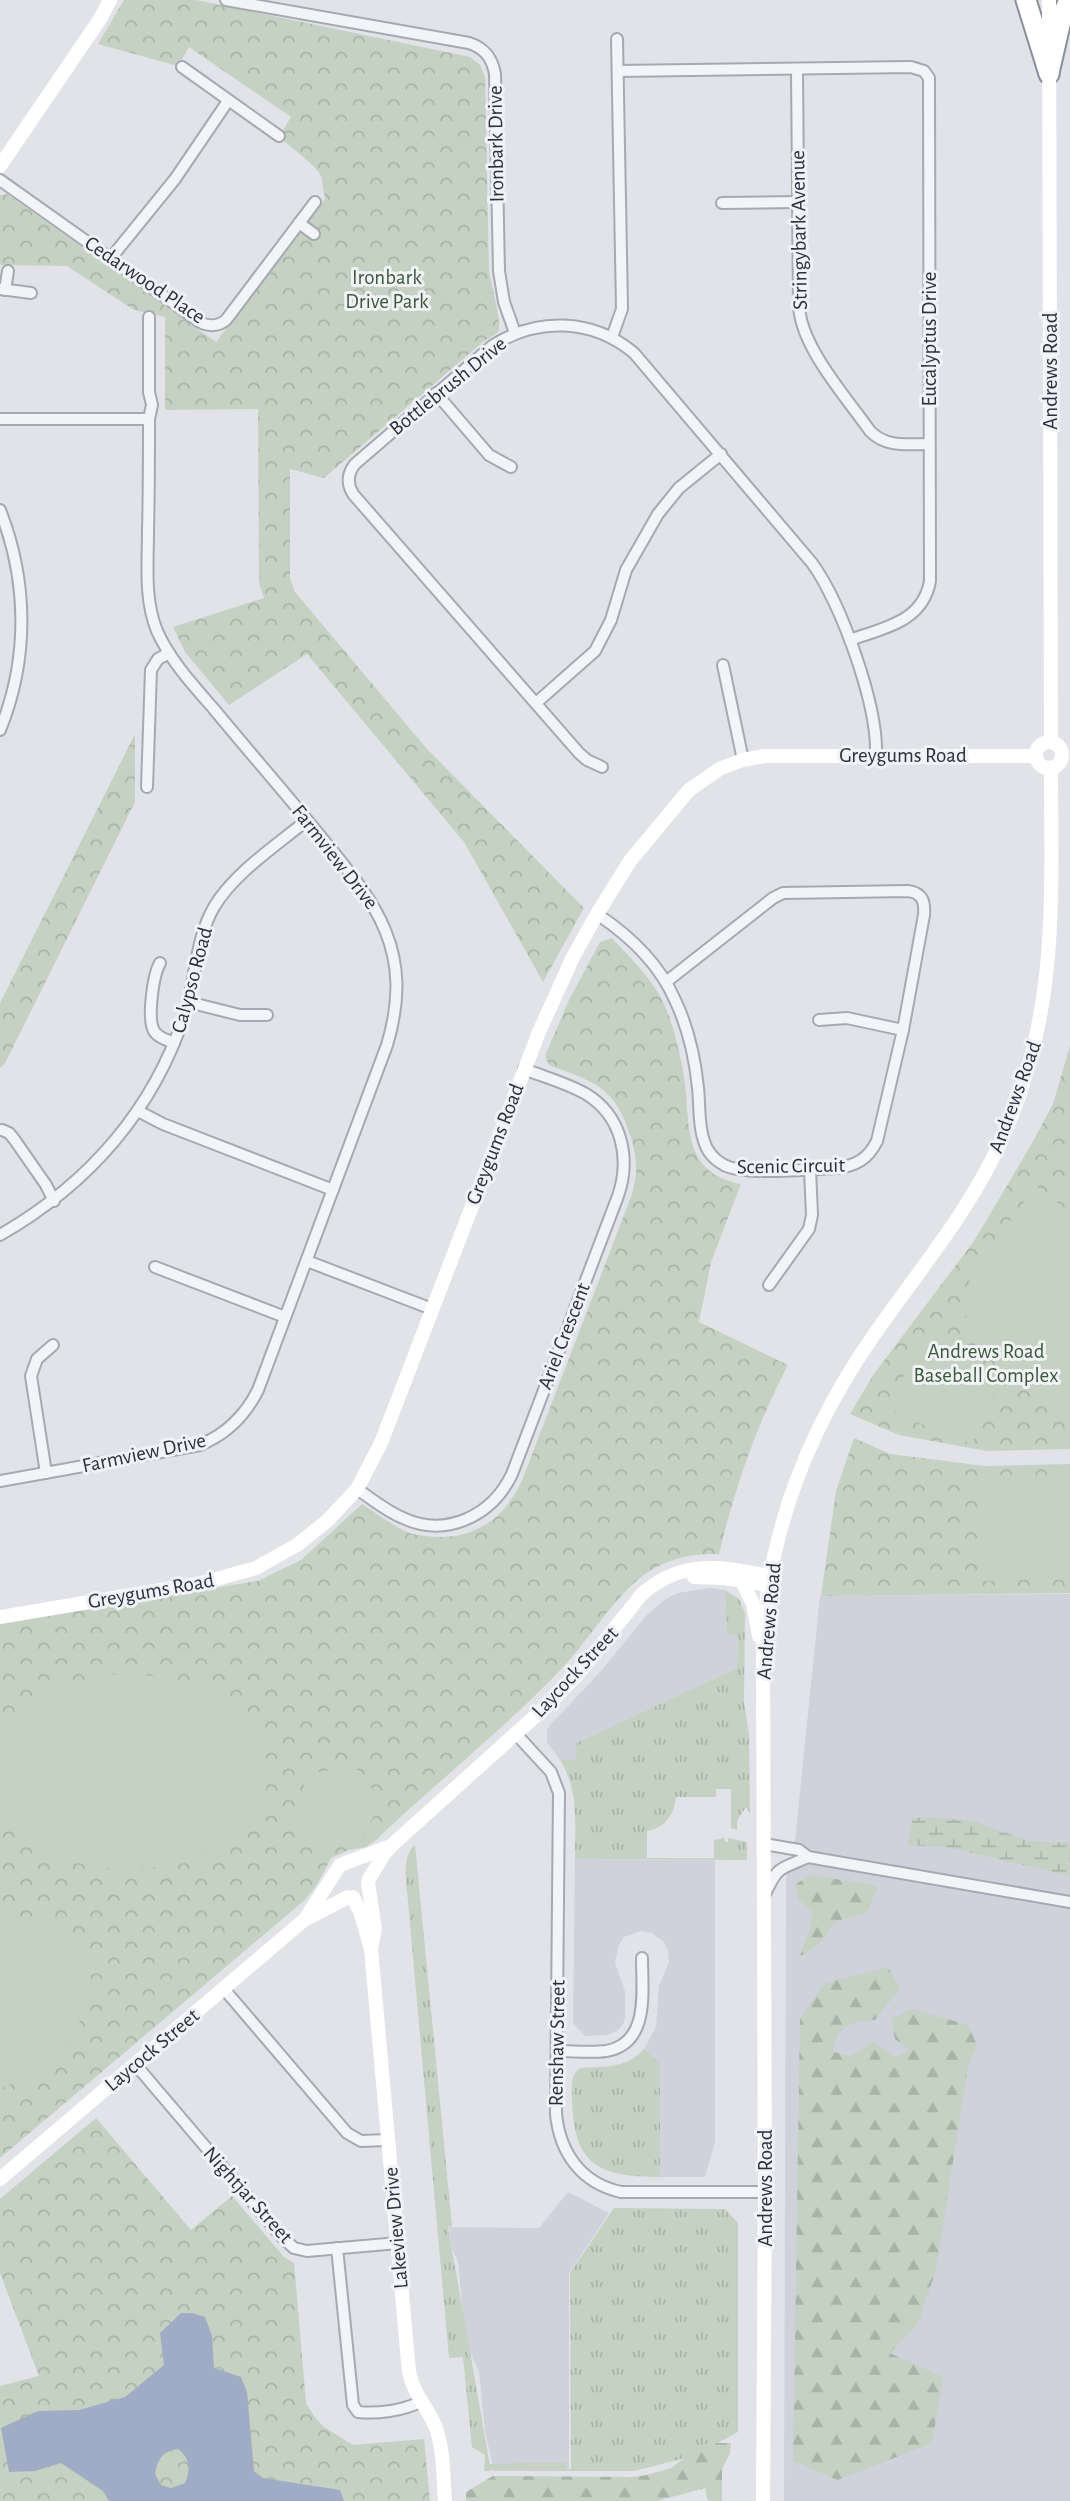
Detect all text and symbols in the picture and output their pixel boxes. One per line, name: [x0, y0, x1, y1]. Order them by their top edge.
street label: Ironbark Drive: [484, 85, 508, 203]
street label: Stringybark Avenue: [787, 150, 811, 310]
street label: Cedarwood Place: [81, 232, 209, 328]
park label: Ironbark Drive Park: [345, 267, 429, 312]
street label: Eucalyptus Drive: [919, 271, 940, 407]
street label: Andrews Road: [1040, 312, 1061, 430]
street label: Bottlebrush Drive: [386, 333, 510, 439]
street label: Greygums Road: [839, 745, 967, 766]
street label: Farmview Drive: [288, 801, 382, 913]
street label: Calypso Road: [168, 925, 216, 1035]
street label: Andrews Road: [985, 1038, 1045, 1156]
street label: Greygums Road: [462, 1081, 528, 1207]
street label: Scenic Circuit: [737, 1155, 846, 1177]
street label: Ariel Crescent: [534, 1280, 594, 1392]
park label: Andrews Road Baseball Complex: [914, 1341, 1058, 1386]
street label: Farmview Drive: [80, 1430, 208, 1476]
street label: Andrews Road: [753, 1562, 785, 1680]
street label: Greygums Road: [86, 1570, 216, 1612]
street label: Laycock Street: [528, 1622, 622, 1722]
street label: Renshaw Street: [545, 1979, 569, 2106]
street label: Laycock Street: [101, 2005, 203, 2095]
street label: Andrews Road: [755, 2129, 776, 2247]
street label: Nightjar Street: [199, 2143, 297, 2248]
street label: Lakeview Drive: [380, 2166, 412, 2290]

